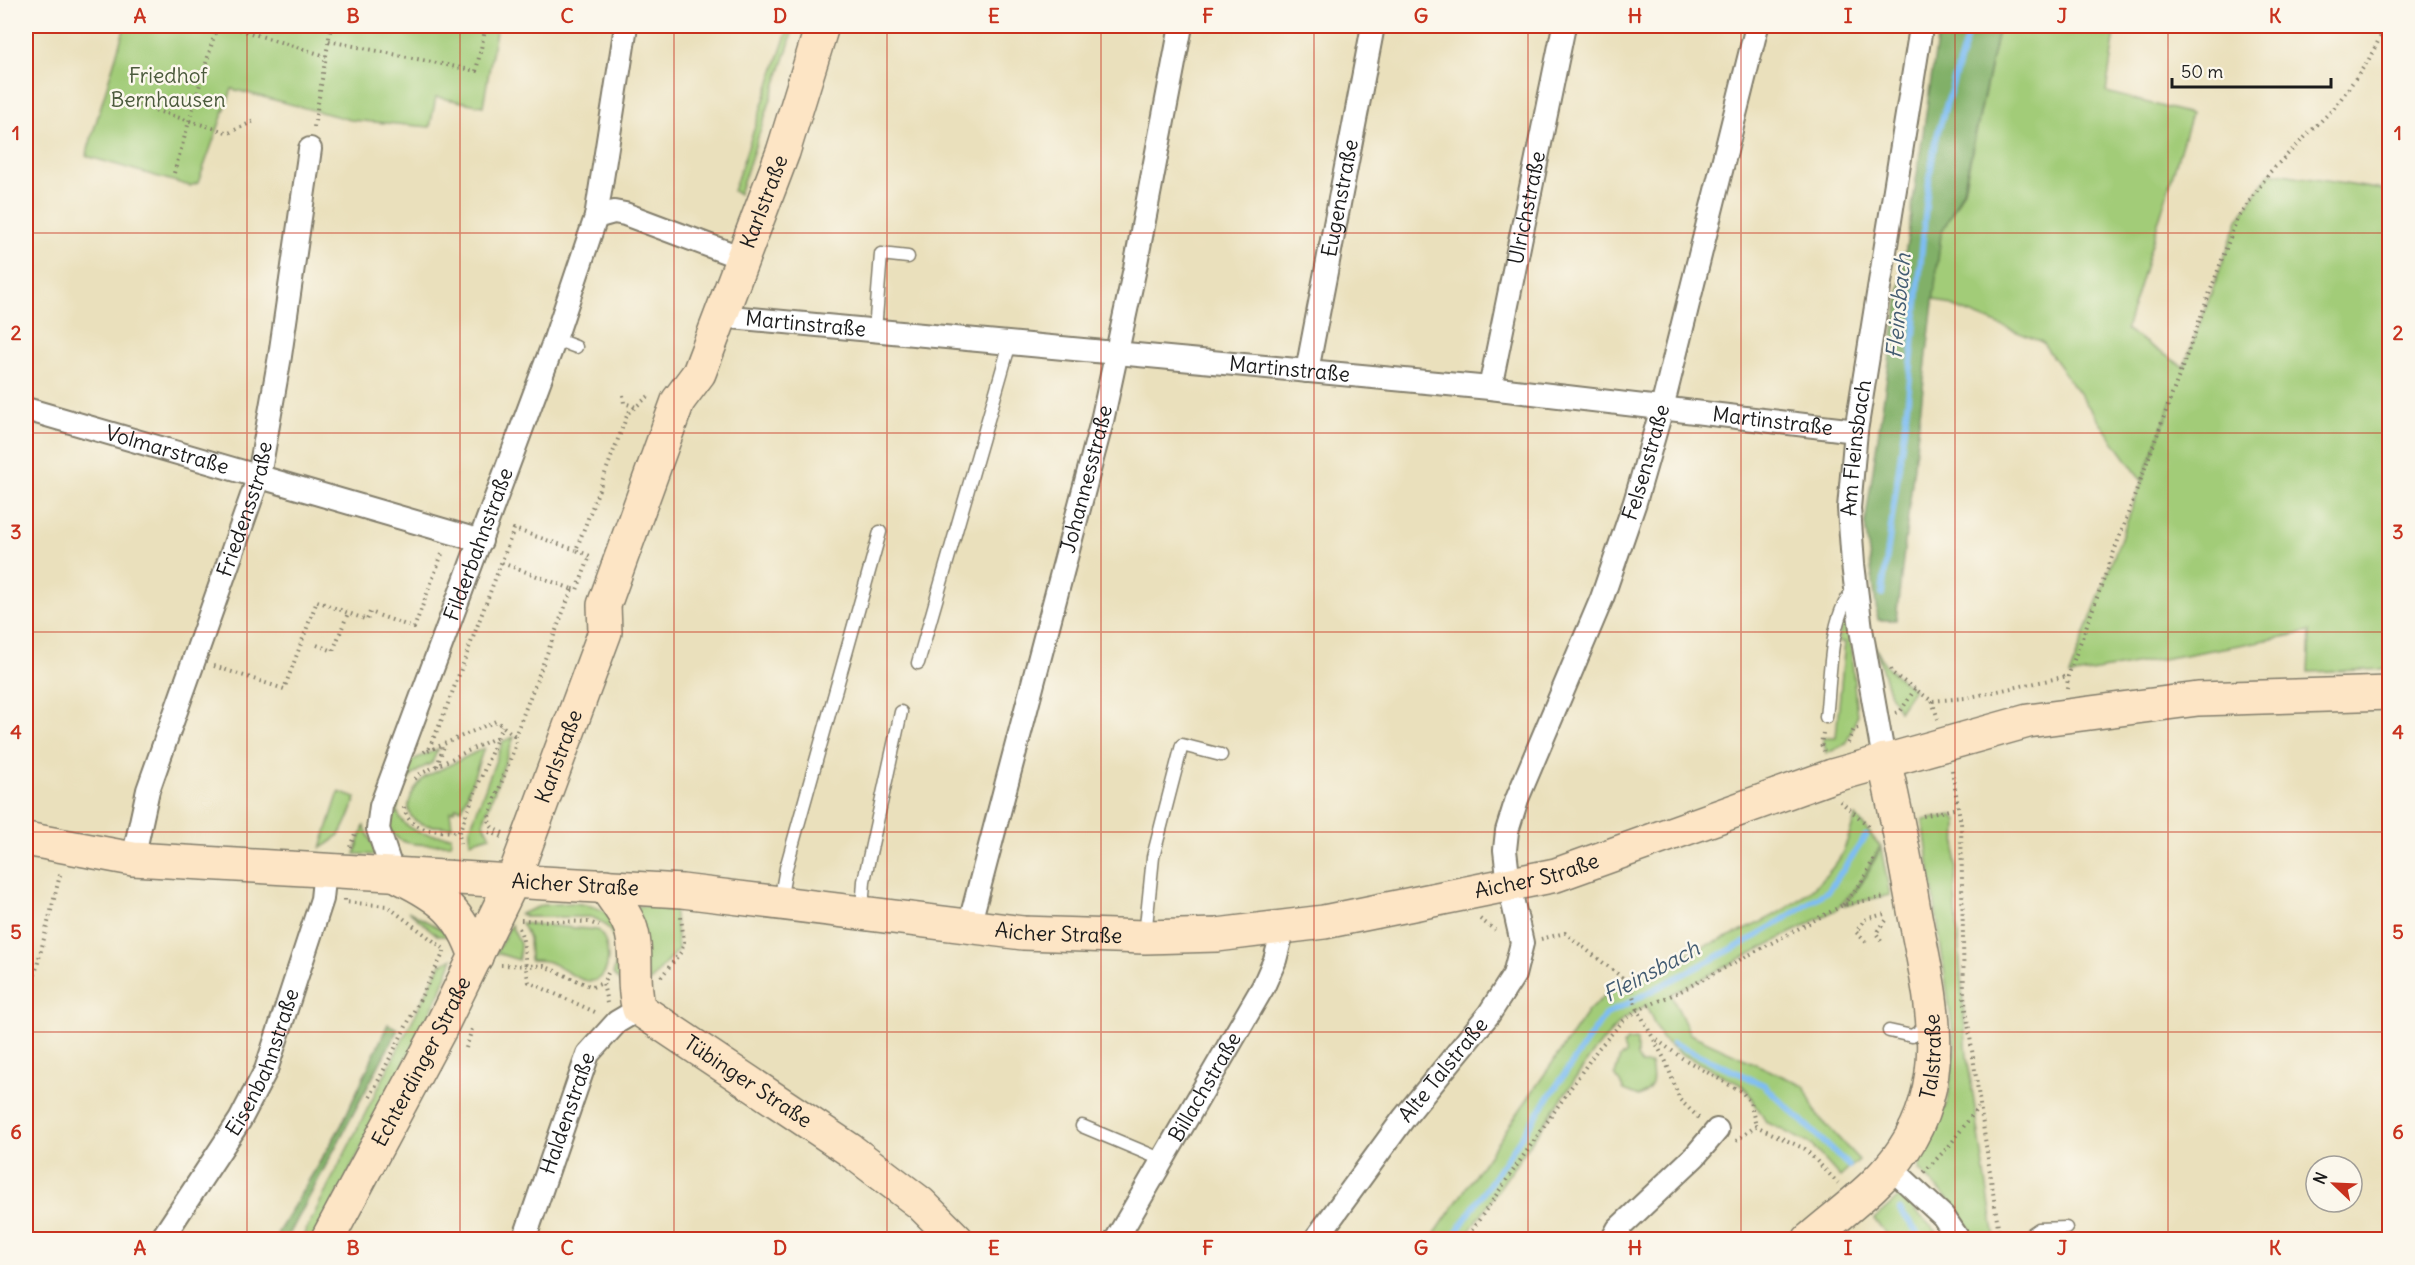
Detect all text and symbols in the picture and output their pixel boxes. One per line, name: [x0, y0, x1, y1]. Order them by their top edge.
text: A: [134, 3, 147, 28]
text: B: [346, 3, 360, 28]
text: C: [560, 3, 574, 28]
text: D: [773, 3, 787, 28]
text: E: [988, 3, 1000, 28]
text: F: [1202, 3, 1214, 28]
text: G: [1414, 3, 1428, 28]
text: H: [1628, 3, 1642, 28]
text: I: [1844, 3, 1853, 28]
text: J: [2057, 3, 2068, 28]
text: K: [2269, 3, 2282, 28]
scale bar: [2172, 51, 2331, 89]
text: 50 m: [2181, 60, 2223, 83]
park label: Friedhof Bernhausen: [110, 62, 226, 113]
text: 1: [12, 120, 20, 145]
text: 1: [2394, 120, 2402, 145]
street label: Eugenstraße: [1315, 137, 1364, 259]
street label: Ulrichstraße: [1502, 149, 1551, 267]
street label: Karlstraße: [734, 151, 794, 252]
water label: Fleinsbach: [1879, 251, 1917, 360]
street label: Martinstraße: [744, 304, 867, 343]
text: 2: [11, 320, 22, 345]
text: 2: [2393, 320, 2404, 345]
street label: Martinstraße: [1228, 350, 1351, 388]
street label: Am Fleinsbach: [1835, 378, 1877, 517]
street label: Martinstraße: [1711, 400, 1835, 441]
street label: Felsenstraße: [1616, 401, 1675, 524]
street label: Johannesstraße: [1054, 403, 1118, 556]
street label: Volmarstraße: [102, 419, 232, 480]
street label: Friedensstraße: [210, 439, 278, 580]
street label: Filderbahnstraße: [437, 464, 519, 624]
text: 3: [10, 519, 22, 544]
text: 3: [2392, 519, 2404, 544]
street label: Karlstraße: [529, 706, 588, 807]
text: 4: [10, 719, 22, 744]
text: 4: [2392, 719, 2404, 744]
street label: Aicher Straße: [1472, 847, 1603, 904]
street label: Aicher Straße: [511, 867, 640, 901]
street label: Aicher Straße: [994, 916, 1123, 949]
text: 5: [10, 919, 22, 944]
text: 5: [2392, 919, 2404, 944]
water label: Fleinsbach: [1598, 933, 1705, 1008]
street label: Echterdinger Straße: [366, 972, 477, 1151]
street label: Eisenbahnstraße: [219, 985, 305, 1141]
street label: Alte Talstraße: [1392, 1012, 1494, 1128]
street label: Talstraße: [1913, 1013, 1947, 1102]
street label: Billachstraße: [1162, 1027, 1247, 1146]
street label: Tübinger Straße: [679, 1029, 817, 1134]
street label: Haldenstraße: [534, 1049, 601, 1178]
text: 6: [10, 1119, 22, 1144]
text: 6: [2392, 1119, 2404, 1144]
north arrow: [2304, 1154, 2364, 1214]
text: N: [2309, 1169, 2332, 1187]
text: A: [134, 1235, 147, 1260]
text: B: [346, 1235, 360, 1260]
text: C: [560, 1235, 574, 1260]
text: D: [773, 1235, 787, 1260]
text: E: [988, 1235, 1000, 1260]
text: F: [1202, 1235, 1214, 1260]
text: G: [1414, 1235, 1428, 1260]
text: H: [1628, 1235, 1642, 1260]
text: I: [1844, 1235, 1853, 1260]
text: J: [2057, 1235, 2068, 1260]
text: K: [2269, 1235, 2282, 1260]

